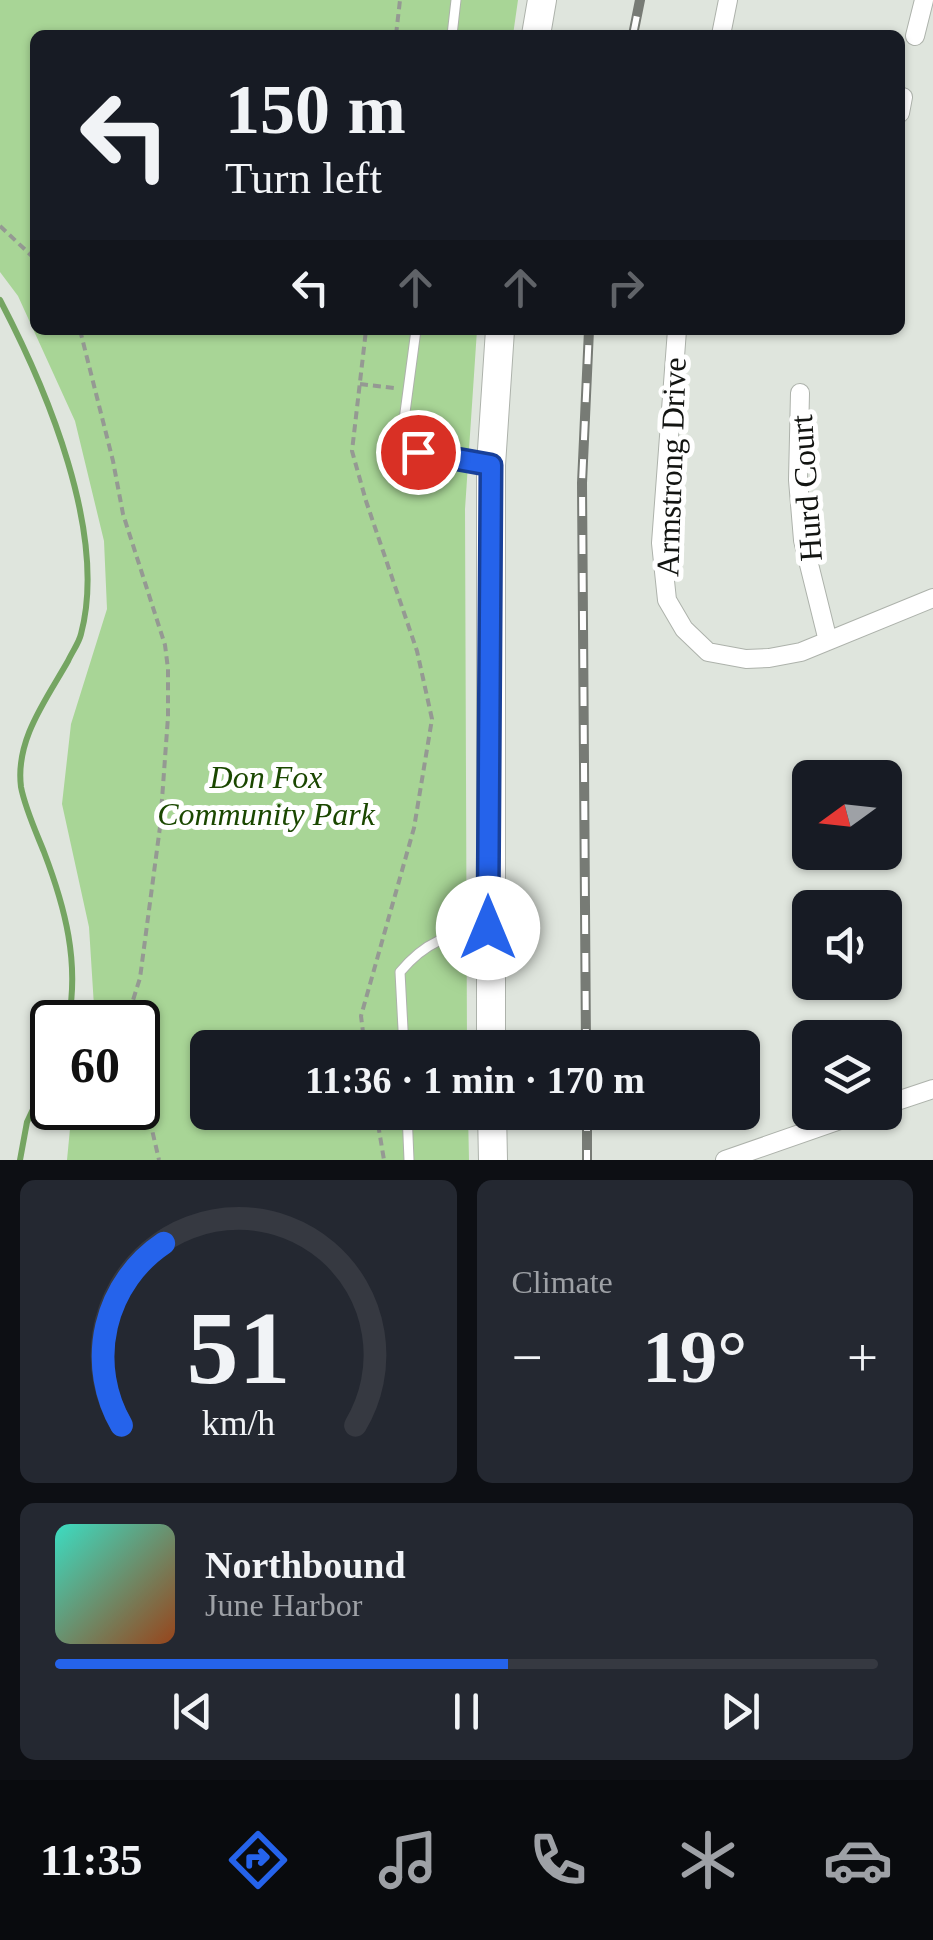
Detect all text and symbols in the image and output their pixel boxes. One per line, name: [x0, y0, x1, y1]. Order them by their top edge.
icon: left: [60, 70, 190, 200]
text: 150 m: [225, 71, 406, 148]
text: Turn left: [225, 153, 382, 203]
icon: left: [283, 260, 338, 315]
icon: ahead: [388, 260, 443, 315]
icon: ahead: [493, 260, 548, 315]
icon: right: [598, 260, 653, 315]
street label: Armstrong Drive: [649, 357, 693, 577]
pin: [376, 410, 461, 495]
street label: Hurd Court: [783, 413, 829, 562]
icon: arrive: [391, 425, 446, 480]
park label: Don Fox Community Park: [157, 759, 376, 832]
north arrow: [792, 760, 902, 870]
map controls: [792, 760, 902, 1130]
position arrow: [436, 876, 540, 980]
button: sound: [792, 890, 902, 1000]
speed limit sign: 60: [30, 1000, 160, 1130]
button: layers: [792, 1020, 902, 1130]
text: 11:36 · 1 min · 170 m: [305, 1059, 645, 1101]
text: Climate: [512, 1264, 613, 1300]
text: 51: [186, 1290, 290, 1405]
text: 19°: [642, 1315, 747, 1398]
text: −: [512, 1327, 543, 1388]
text: +: [847, 1327, 878, 1388]
text: km/h: [202, 1403, 275, 1443]
text: Northbound: [205, 1544, 406, 1586]
text: June Harbor: [205, 1587, 362, 1623]
icon: previous: [165, 1684, 220, 1739]
icon: pause: [439, 1684, 494, 1739]
icon: next: [713, 1684, 768, 1739]
icon: directions: [223, 1825, 293, 1895]
icon: music: [373, 1825, 443, 1895]
icon: phone: [523, 1825, 593, 1895]
icon: climate: [673, 1825, 743, 1895]
icon: car: [823, 1825, 893, 1895]
text: 11:35: [40, 1835, 143, 1885]

